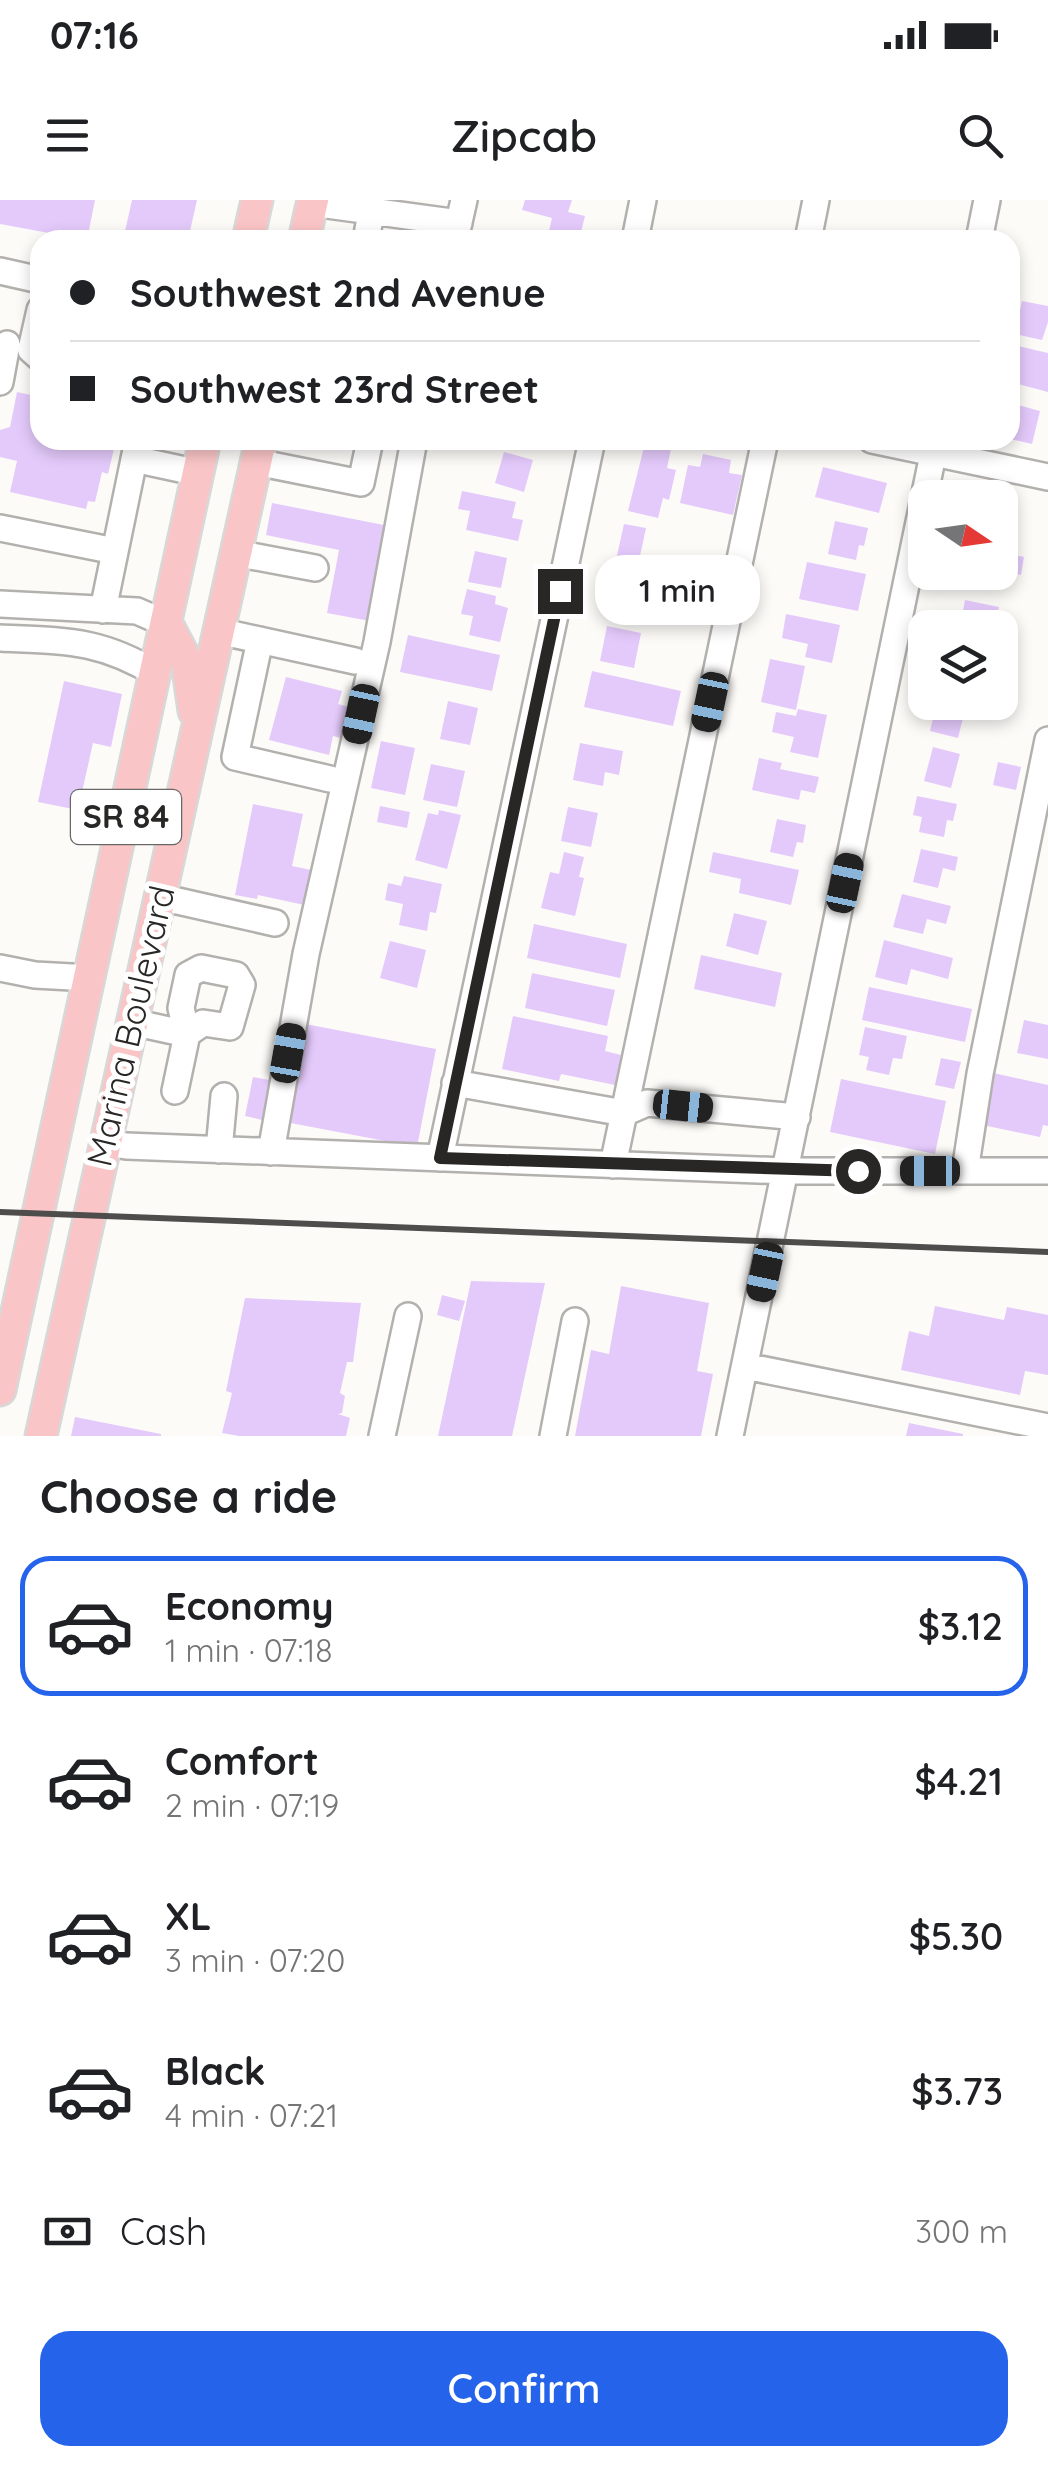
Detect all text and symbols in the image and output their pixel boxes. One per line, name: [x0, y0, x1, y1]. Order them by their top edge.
text: 07:16: [50, 11, 139, 59]
text: Zipcab: [451, 107, 597, 163]
icon: menu: [40, 108, 95, 163]
icon: search: [953, 108, 1008, 163]
text: Southwest 2nd Avenue: [130, 269, 546, 317]
text: Southwest 23rd Street: [130, 365, 539, 413]
north arrow: [908, 480, 1018, 590]
map controls: [908, 480, 1018, 720]
callout: 1 min: [595, 556, 760, 626]
route end: [538, 569, 583, 614]
text: 1 min: [639, 570, 716, 610]
button: layers: [908, 610, 1018, 720]
car: [689, 670, 731, 734]
car: [340, 682, 382, 746]
road number: SR 84: [71, 790, 181, 844]
car: [824, 851, 866, 915]
street label: Marina Boulevard: [76, 881, 184, 1170]
car: [268, 1021, 308, 1085]
car: [652, 1088, 714, 1124]
route start: [836, 1149, 881, 1194]
car: [900, 1156, 960, 1186]
car: [744, 1240, 786, 1304]
text: Choose a ride: [40, 1468, 337, 1524]
icon: car: [45, 1581, 135, 1671]
text: Economy: [165, 1582, 334, 1630]
text: $3.12: [918, 1602, 1003, 1650]
text: 1 min · 07:18: [165, 1630, 333, 1670]
icon: car: [45, 1736, 135, 1826]
text: Comfort: [165, 1737, 319, 1785]
text: $4.21: [915, 1757, 1003, 1805]
text: 2 min · 07:19: [165, 1785, 339, 1825]
icon: car: [45, 1891, 135, 1981]
text: XL: [165, 1892, 211, 1940]
text: $5.30: [909, 1912, 1003, 1960]
text: 3 min · 07:20: [165, 1940, 345, 1980]
icon: car: [45, 2046, 135, 2136]
text: Black: [165, 2047, 265, 2095]
text: $3.73: [911, 2067, 1003, 2115]
text: 4 min · 07:21: [165, 2095, 338, 2135]
icon: cash: [40, 2204, 95, 2259]
text: Cash: [120, 2207, 207, 2255]
text: 300 m: [915, 2211, 1008, 2251]
button: Confirm: [40, 2331, 1008, 2446]

